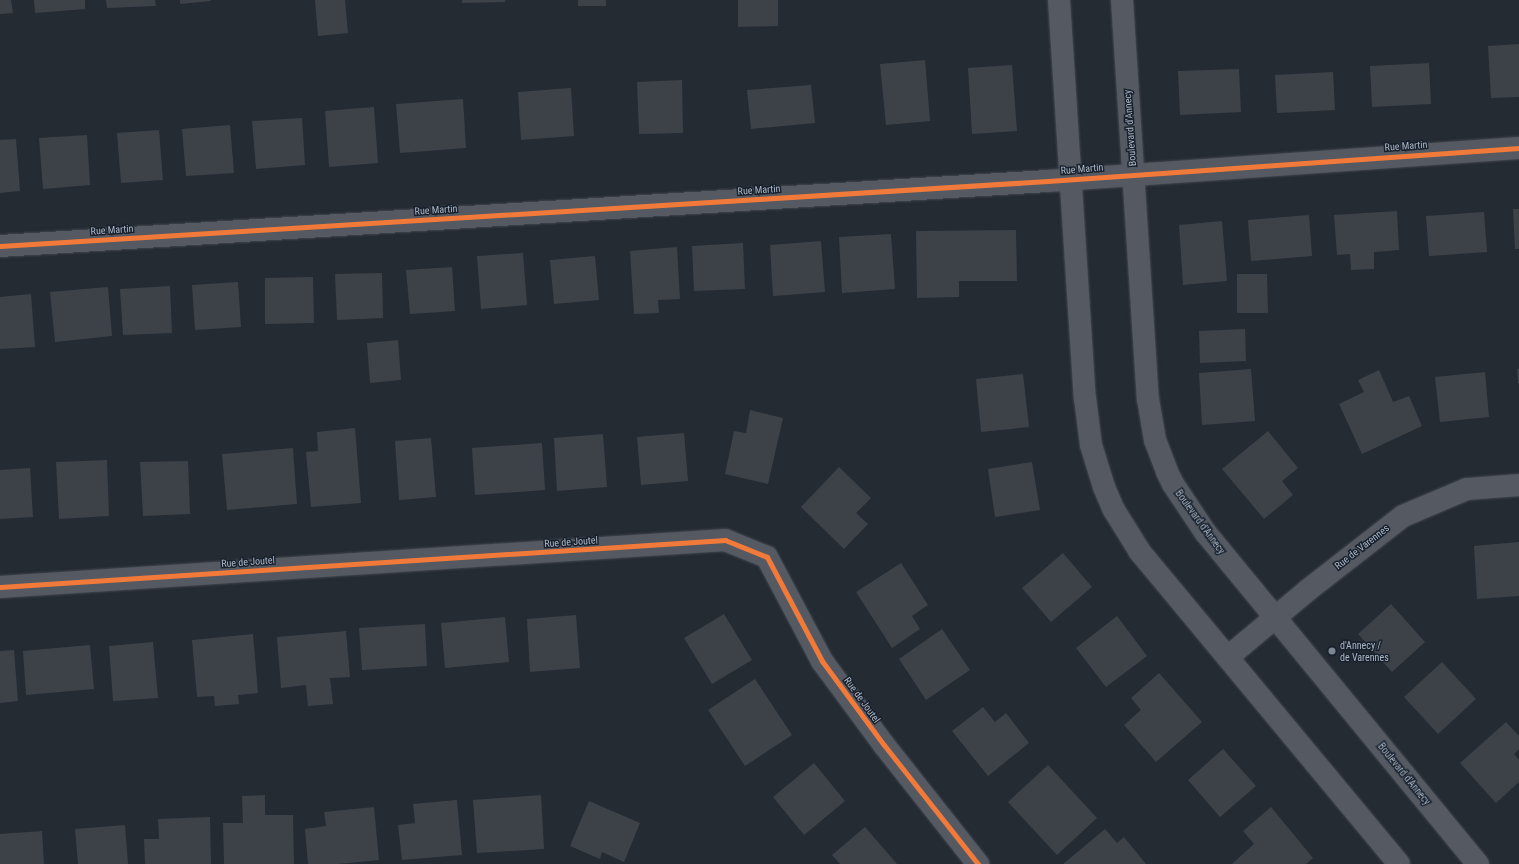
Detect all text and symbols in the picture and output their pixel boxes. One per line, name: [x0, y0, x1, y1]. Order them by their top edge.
street label: Boulevard d'Annecy: [1121, 89, 1139, 167]
street label: Rue Martin: [1384, 139, 1428, 153]
street label: Rue Martin: [1060, 161, 1104, 177]
street label: Rue Martin: [737, 183, 781, 197]
street label: Rue Martin: [414, 203, 458, 217]
street label: Rue Martin: [90, 223, 134, 237]
street label: Boulevard d'Annecy: [1173, 488, 1227, 556]
street label: Rue de Varennes: [1332, 522, 1392, 572]
street label: Rue de Joutel: [544, 534, 598, 550]
street label: Rue de Joutel: [221, 554, 275, 570]
place label: d'Annecy / de Varennes: [1340, 639, 1389, 662]
marker: d'Annecy / de Varennes: [1327, 646, 1337, 656]
street label: Rue de Joutel: [841, 675, 883, 725]
street label: Boulevard d'Annecy: [1375, 741, 1433, 807]

